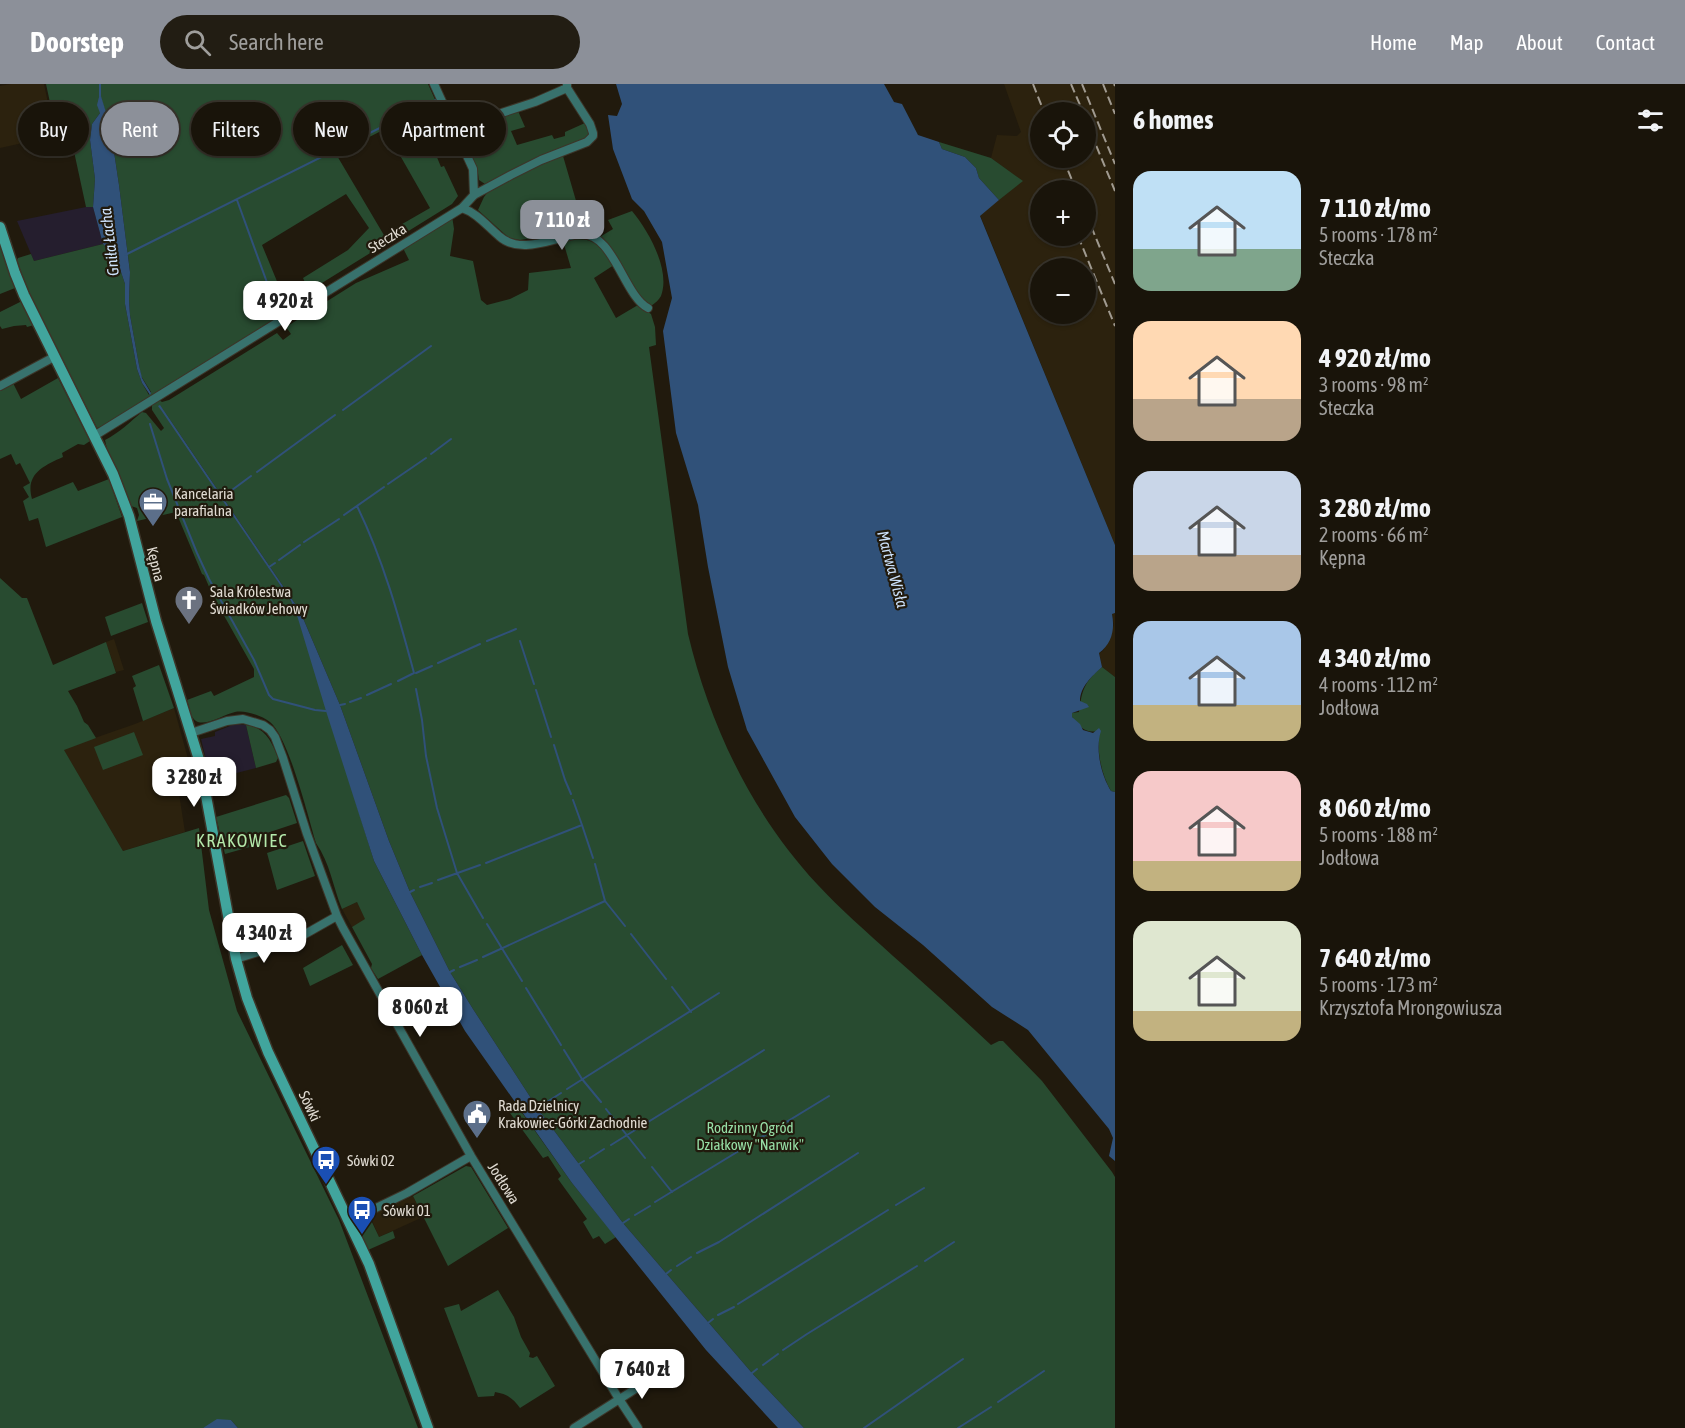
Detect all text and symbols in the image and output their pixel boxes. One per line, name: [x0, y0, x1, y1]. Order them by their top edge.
search box: [160, 15, 580, 69]
text: Doorstep: [30, 26, 124, 58]
icon: search: [181, 26, 214, 59]
text: Search here: [229, 29, 324, 55]
text: Home: [1370, 30, 1417, 54]
text: Map: [1450, 30, 1484, 54]
text: About: [1517, 30, 1563, 54]
text: Contact: [1596, 30, 1655, 54]
chip: Buy: [18, 102, 89, 156]
chip: Rent: [101, 102, 179, 156]
chip: Filters: [191, 102, 281, 156]
chip: New: [293, 102, 369, 156]
chip: Apartment: [381, 102, 506, 156]
map controls: [1030, 102, 1096, 324]
button: locate: [1030, 102, 1096, 168]
icon: filters: [1634, 104, 1667, 137]
text: 6 homes: [1133, 105, 1213, 135]
button: +: [1030, 180, 1096, 246]
text: 7 110 zł/mo: [1319, 193, 1431, 223]
icon: home: [1181, 195, 1253, 267]
pin: 7 110 zł: [500, 200, 624, 251]
water label: Gniła Łacha: [96, 206, 122, 277]
text: 7 110 zł: [534, 208, 590, 231]
street label: Steczka: [365, 220, 409, 256]
text: 5 rooms · 178 m²: [1319, 223, 1438, 246]
text: Steczka: [1319, 246, 1375, 269]
button: −: [1030, 258, 1096, 324]
pin: 4 920 zł: [223, 281, 347, 332]
text: 4 920 zł: [257, 289, 313, 312]
text: 4 920 zł/mo: [1319, 343, 1431, 373]
icon: home: [1181, 345, 1253, 417]
text: 3 rooms · 98 m²: [1319, 373, 1429, 396]
text: Steczka: [1319, 396, 1375, 419]
place label: Kancelaria parafialna: [174, 485, 233, 519]
office icon: Kancelaria parafialna: [137, 486, 169, 528]
text: 3 280 zł/mo: [1319, 493, 1431, 523]
icon: home: [1181, 495, 1253, 567]
text: 2 rooms · 66 m²: [1319, 523, 1429, 546]
water label: Martwa Wisła: [874, 529, 912, 610]
street label: Kępna: [143, 545, 169, 583]
text: Kępna: [1319, 546, 1366, 569]
place label: Sala Królestwa Świadków Jehowy: [210, 583, 308, 617]
church icon: Sala Królestwa Świadków Jehowy: [173, 584, 205, 626]
text: 4 340 zł/mo: [1319, 643, 1431, 673]
icon: home: [1181, 645, 1253, 717]
text: 4 rooms · 112 m²: [1319, 673, 1438, 696]
text: Jodłowa: [1319, 696, 1380, 719]
pin: 3 280 zł: [132, 757, 256, 808]
text: 3 280 zł: [166, 765, 222, 788]
text: 8 060 zł/mo: [1319, 793, 1431, 823]
icon: home: [1181, 795, 1253, 867]
text: 5 rooms · 188 m²: [1319, 823, 1438, 846]
district label: KRAKOWIEC: [196, 830, 288, 851]
text: Jodłowa: [1319, 846, 1380, 869]
pin: 4 340 zł: [202, 913, 326, 964]
text: 4 340 zł: [236, 921, 292, 944]
text: 7 640 zł/mo: [1319, 943, 1431, 973]
icon: home: [1181, 945, 1253, 1017]
text: 5 rooms · 173 m²: [1319, 973, 1438, 996]
pin: 8 060 zł: [358, 987, 482, 1038]
text: 8 060 zł: [392, 995, 448, 1018]
text: Krzysztofa Mrongowiusza: [1319, 996, 1502, 1019]
street label: Sówki: [296, 1088, 324, 1124]
place label: Rada Dzielnicy Krakowiec-Górki Zachodnie: [498, 1097, 648, 1131]
public building icon: Rada Dzielnicy Krakowiec-Górki Zachodnie: [461, 1098, 493, 1140]
park label: Rodzinny Ogród Działkowy "Narwik": [696, 1119, 804, 1153]
bus stop icon: Sówki 02: [310, 1144, 342, 1186]
place label: Sówki 02: [347, 1152, 395, 1169]
street label: Jodłowa: [485, 1159, 523, 1207]
bus stop icon: Sówki 01: [346, 1194, 378, 1236]
place label: Sówki 01: [383, 1202, 431, 1219]
pin: 7 640 zł: [580, 1349, 704, 1400]
text: 7 640 zł: [614, 1357, 670, 1380]

